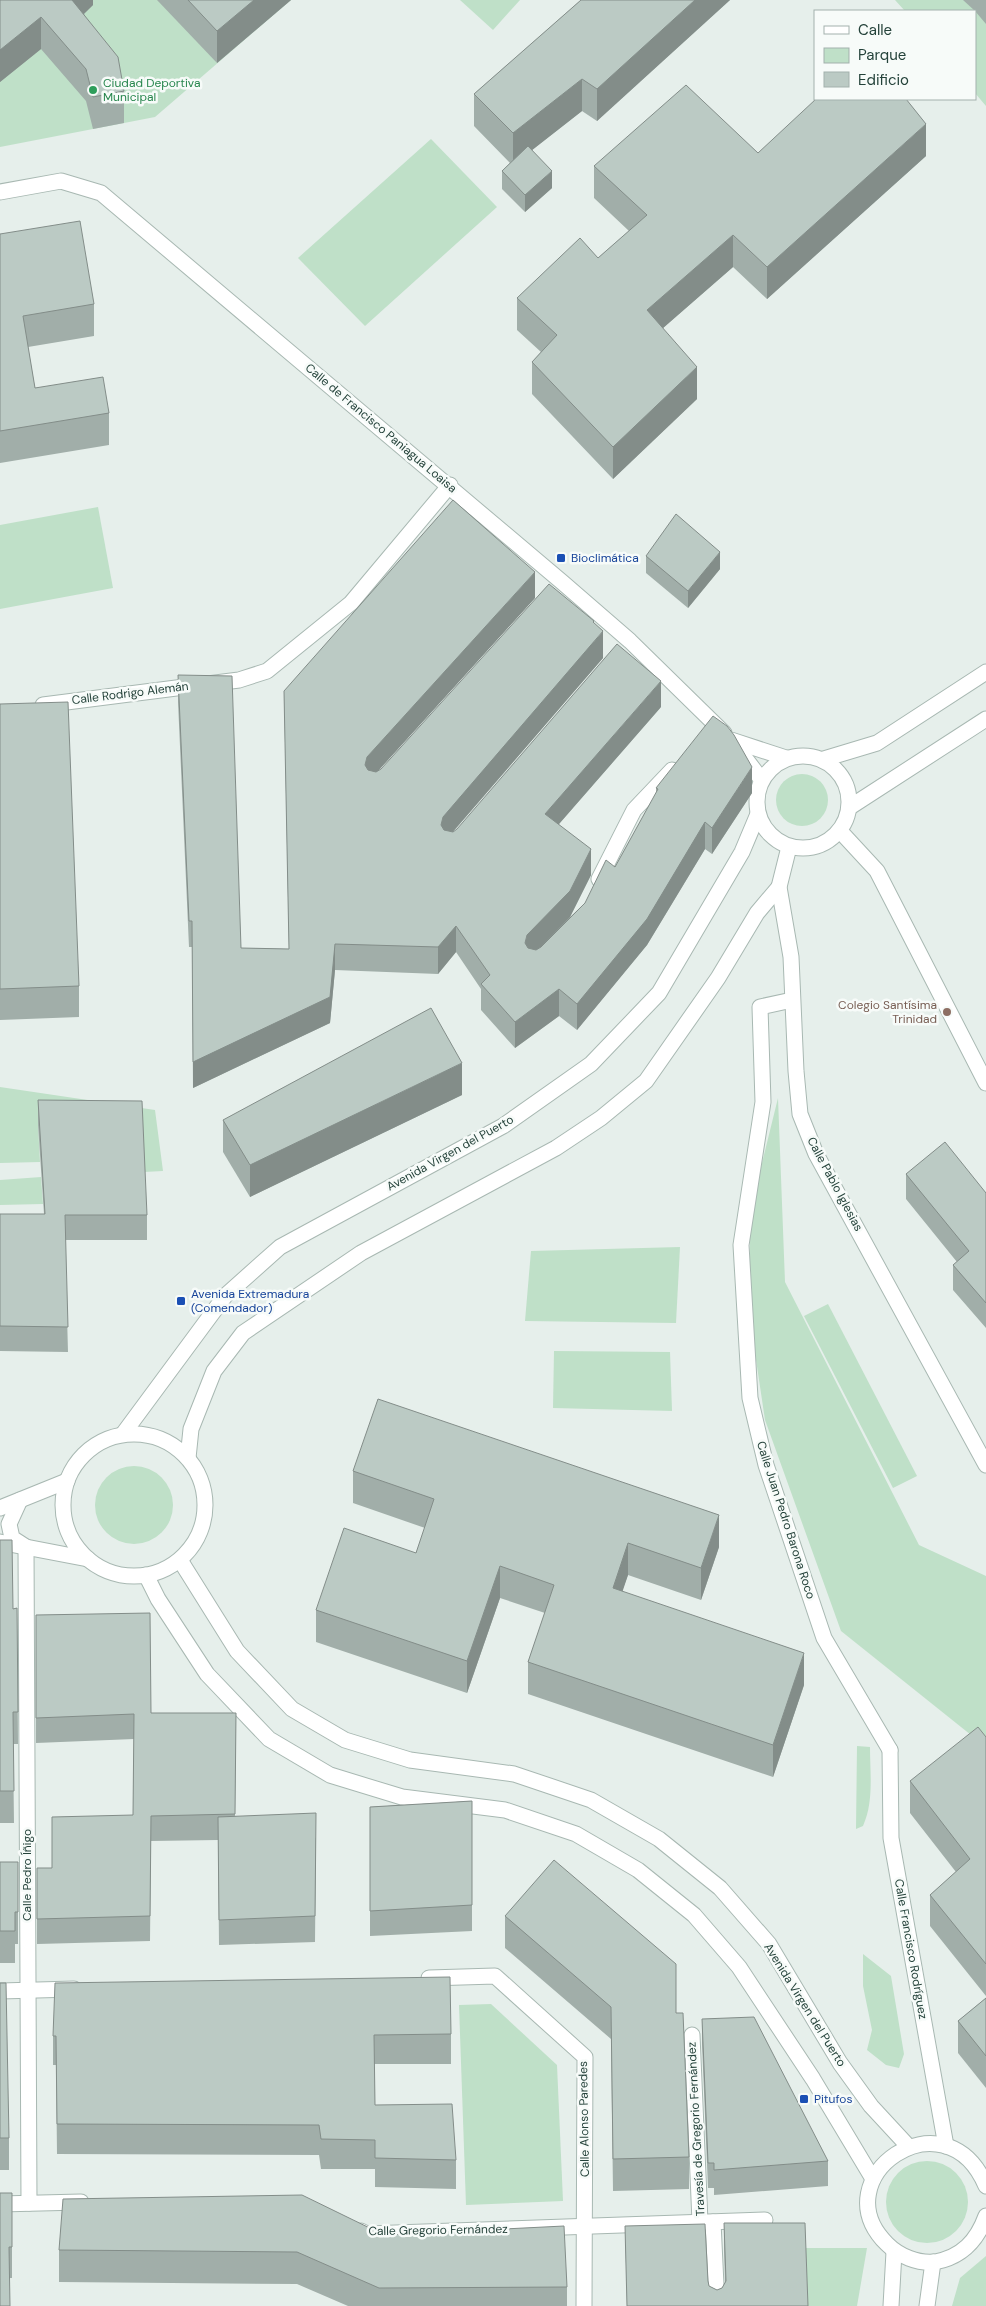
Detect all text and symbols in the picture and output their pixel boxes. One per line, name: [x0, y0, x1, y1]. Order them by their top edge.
legend: [814, 10, 976, 100]
text: Calle: [858, 20, 892, 40]
text: Parque: [858, 45, 906, 65]
text: Edificio: [858, 70, 909, 90]
place label: Ciudad Deportiva Municipal: [103, 75, 200, 105]
marker: Ciudad Deportiva Municipal: [87, 84, 99, 96]
street label: Calle de Francisco Paniagua Loaisa: [302, 360, 460, 496]
place label: Bioclimática: [571, 550, 639, 566]
marker: Bioclimática: [555, 552, 567, 564]
street label: Calle Rodrigo Alemán: [71, 678, 189, 708]
place label: Colegio Santísima Trinidad: [838, 997, 937, 1027]
marker: Colegio Santísima Trinidad: [941, 1006, 953, 1018]
street label: Avenida Virgen del Puerto: [384, 1111, 516, 1195]
street label: Calle Pablo Iglesias: [803, 1134, 867, 1234]
place label: Avenida Extremadura (Comendador): [191, 1286, 309, 1316]
marker: Avenida Extremadura (Comendador): [175, 1295, 187, 1307]
street label: Calle Juan Pedro Barona Roco: [753, 1439, 819, 1601]
street label: Calle Pedro Íñigo: [19, 1829, 35, 1921]
street label: Calle Francisco Rodríguez: [891, 1878, 931, 2020]
street label: Avenida Virgen del Puerto: [760, 1940, 850, 2070]
street label: Travesía de Gregorio Fernández: [683, 2041, 709, 2217]
street label: Calle Alonso Paredes: [575, 2061, 593, 2177]
place label: Pitufos: [814, 2091, 852, 2107]
marker: Pitufos: [798, 2093, 810, 2105]
street label: Calle Gregorio Fernández: [368, 2221, 508, 2239]

